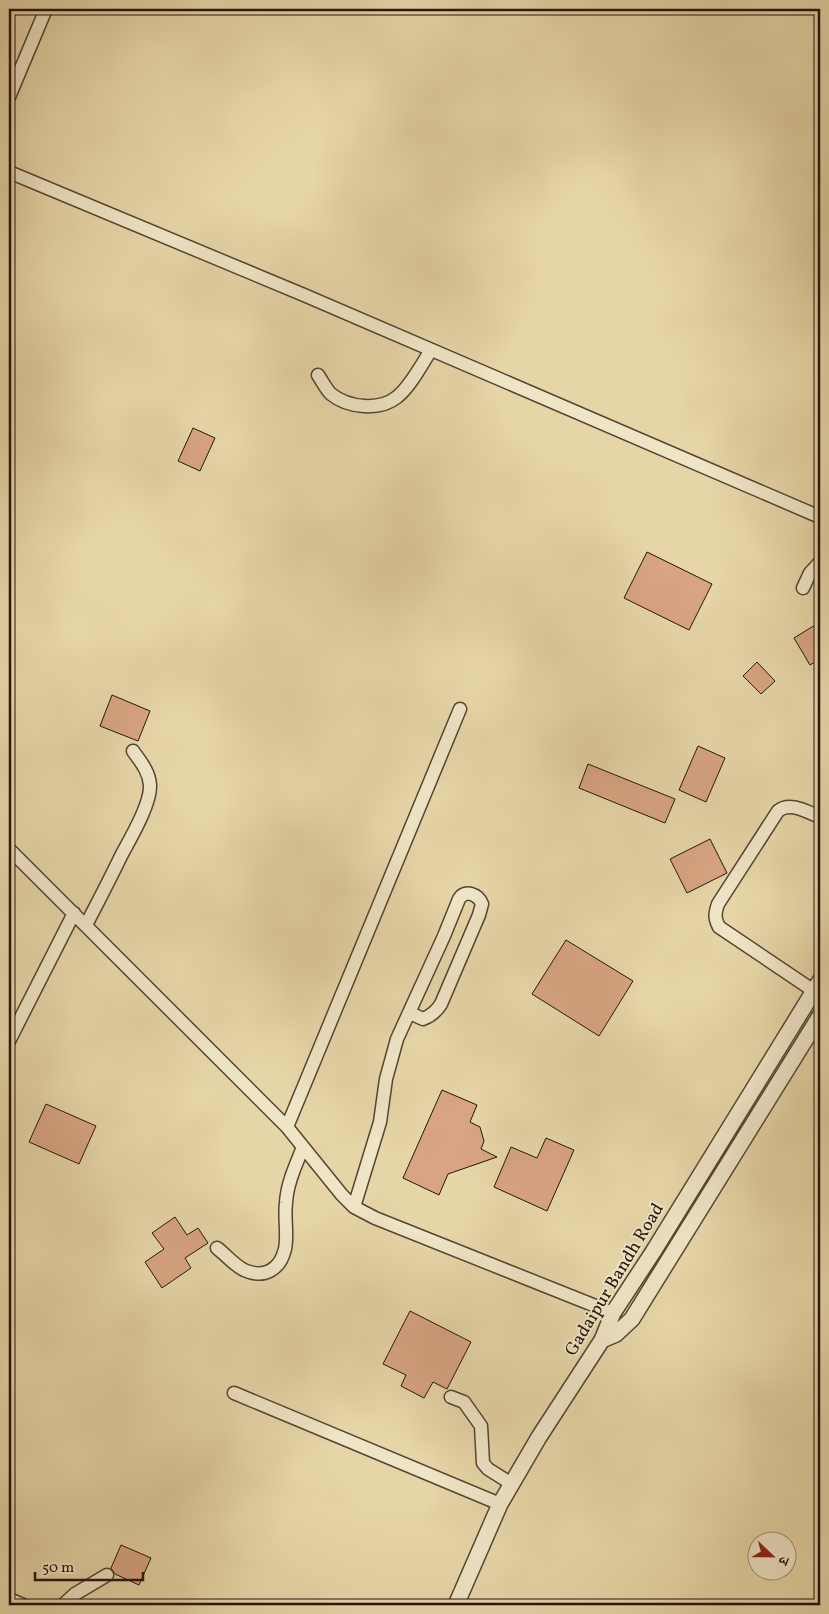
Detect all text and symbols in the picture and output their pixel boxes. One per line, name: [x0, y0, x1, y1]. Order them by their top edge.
street label: Gadaipur Bandh Road: [559, 1199, 671, 1361]
north arrow: [746, 1532, 796, 1582]
scale bar: [35, 1549, 142, 1581]
text: उ: [772, 1553, 793, 1568]
text: 50 m: [42, 1558, 74, 1579]

